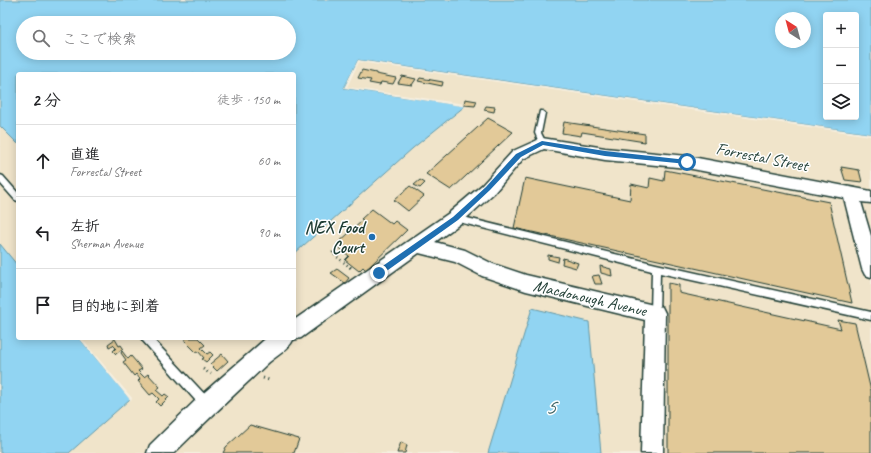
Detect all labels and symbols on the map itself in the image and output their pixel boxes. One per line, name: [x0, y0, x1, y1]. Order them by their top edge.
north arrow: [775, 12, 811, 48]
street label: Forrestal Street: [714, 138, 812, 177]
route start: [678, 153, 696, 171]
place label: NEX Food Court: [305, 217, 367, 258]
marker: NEX Food Court: [367, 232, 377, 242]
route end: [370, 264, 388, 282]
street label: Macdonough Avenue: [531, 275, 650, 322]
water label: 5: [545, 393, 559, 421]

